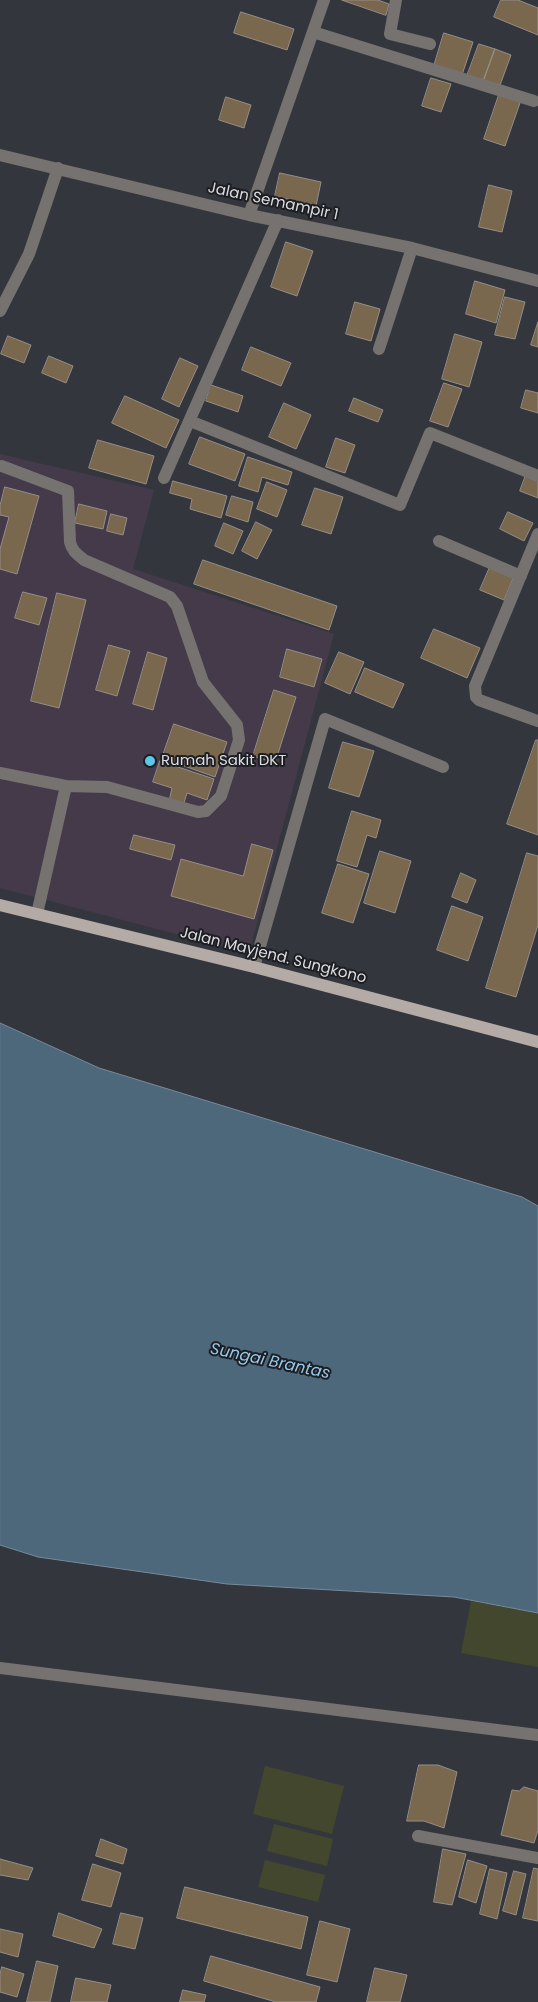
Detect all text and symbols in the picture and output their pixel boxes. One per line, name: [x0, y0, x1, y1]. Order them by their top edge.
street label: Jalan Semampir 1: [206, 179, 340, 225]
place label: Rumah Sakit DKT: [161, 752, 286, 770]
marker: Rumah Sakit DKT: [143, 754, 157, 768]
street label: Jalan Mayjend. Sungkono: [178, 924, 368, 988]
water label: Sungai Brantas: [208, 1340, 332, 1384]

